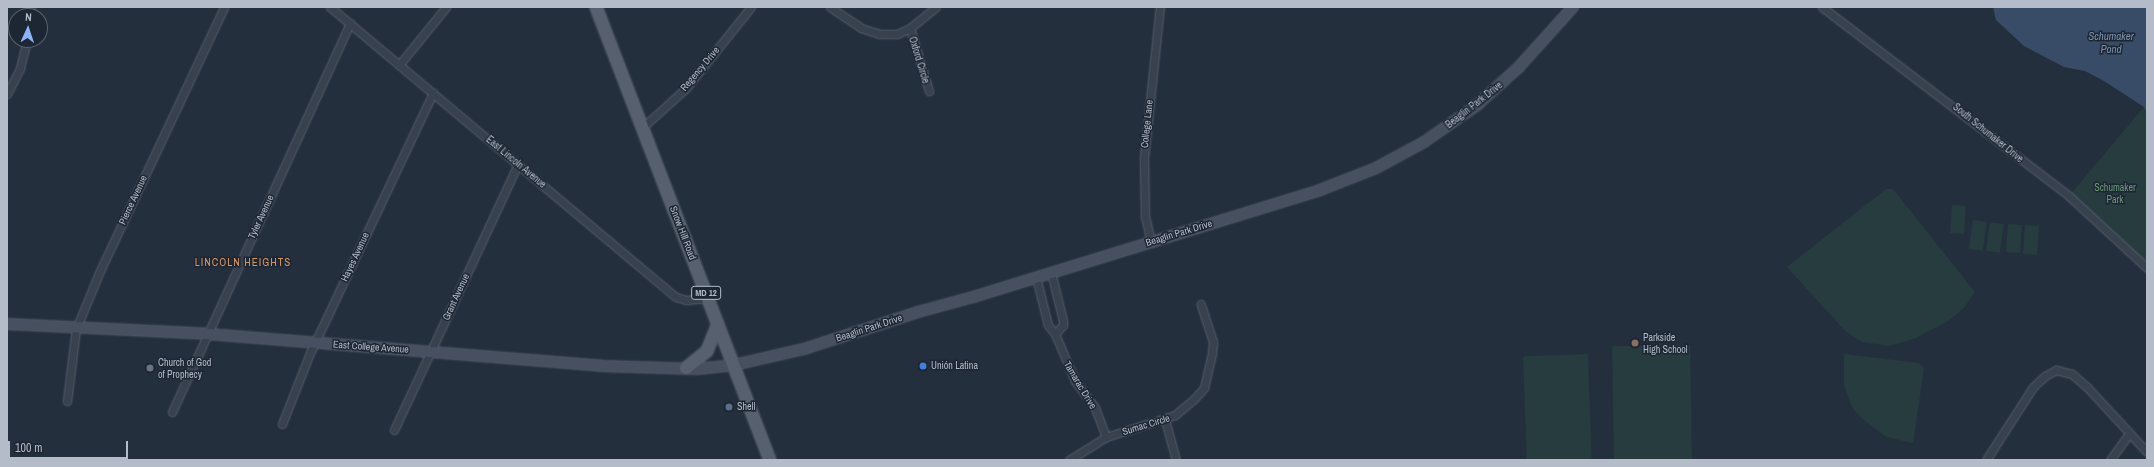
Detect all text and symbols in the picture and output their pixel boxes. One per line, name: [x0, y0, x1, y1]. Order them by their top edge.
north arrow: [8, 8, 48, 48]
text: N: [25, 10, 32, 24]
water label: Schumaker Pond: [2088, 30, 2134, 56]
street label: Oxford Circle: [906, 35, 932, 85]
street label: Regency Drive: [678, 44, 722, 94]
street label: Beaglin Park Drive: [1443, 79, 1505, 131]
street label: College Lane: [1139, 99, 1155, 149]
street label: South Schumaker Drive: [1950, 101, 2026, 165]
street label: East Lincoln Avenue: [483, 133, 549, 191]
street label: Pierce Avenue: [116, 173, 150, 227]
park label: Schumaker Park: [2094, 181, 2136, 204]
street label: Tyler Avenue: [245, 193, 277, 241]
street label: Snow Hill Road: [667, 204, 699, 262]
street label: Beaglin Park Drive: [1144, 217, 1214, 249]
street label: Hayes Avenue: [338, 230, 372, 284]
district label: LINCOLN HEIGHTS: [195, 255, 291, 269]
street label: Grant Avenue: [440, 272, 472, 322]
road number: MD 12: [691, 286, 721, 300]
street label: Beaglin Park Drive: [834, 312, 904, 344]
place label: Parkside High School: [1643, 331, 1688, 354]
street label: East College Avenue: [332, 338, 410, 356]
marker: Parkside High School: [1630, 338, 1640, 348]
place label: Church of God of Prophecy: [158, 356, 211, 380]
street label: Tamarac Drive: [1061, 359, 1099, 411]
place label: Unión Latina: [931, 360, 978, 372]
marker: Unión Latina: [918, 361, 928, 371]
marker: Church of God of Prophecy: [145, 363, 155, 373]
place label: Shell: [737, 401, 755, 413]
marker: Shell: [724, 402, 734, 412]
street label: Sumac Circle: [1121, 412, 1171, 438]
scale bar: [10, 433, 130, 459]
text: 100 m: [15, 440, 42, 456]

